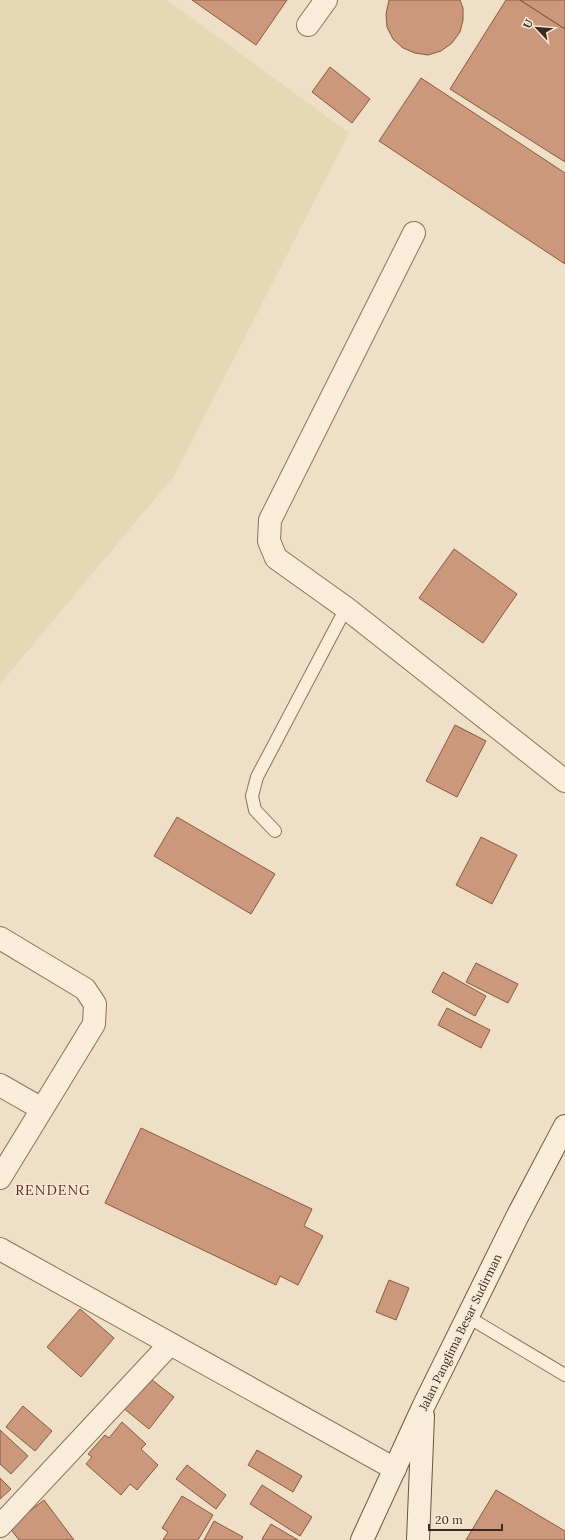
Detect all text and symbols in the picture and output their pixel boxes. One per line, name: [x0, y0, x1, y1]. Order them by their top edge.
north arrow: [517, 8, 557, 48]
text: U: [520, 16, 536, 30]
district label: RENDENG: [15, 1181, 91, 1199]
street label: Jalan Panglima Besar Sudirman: [415, 1251, 505, 1414]
scale bar: [429, 1506, 502, 1532]
text: 20 m: [435, 1512, 463, 1527]

